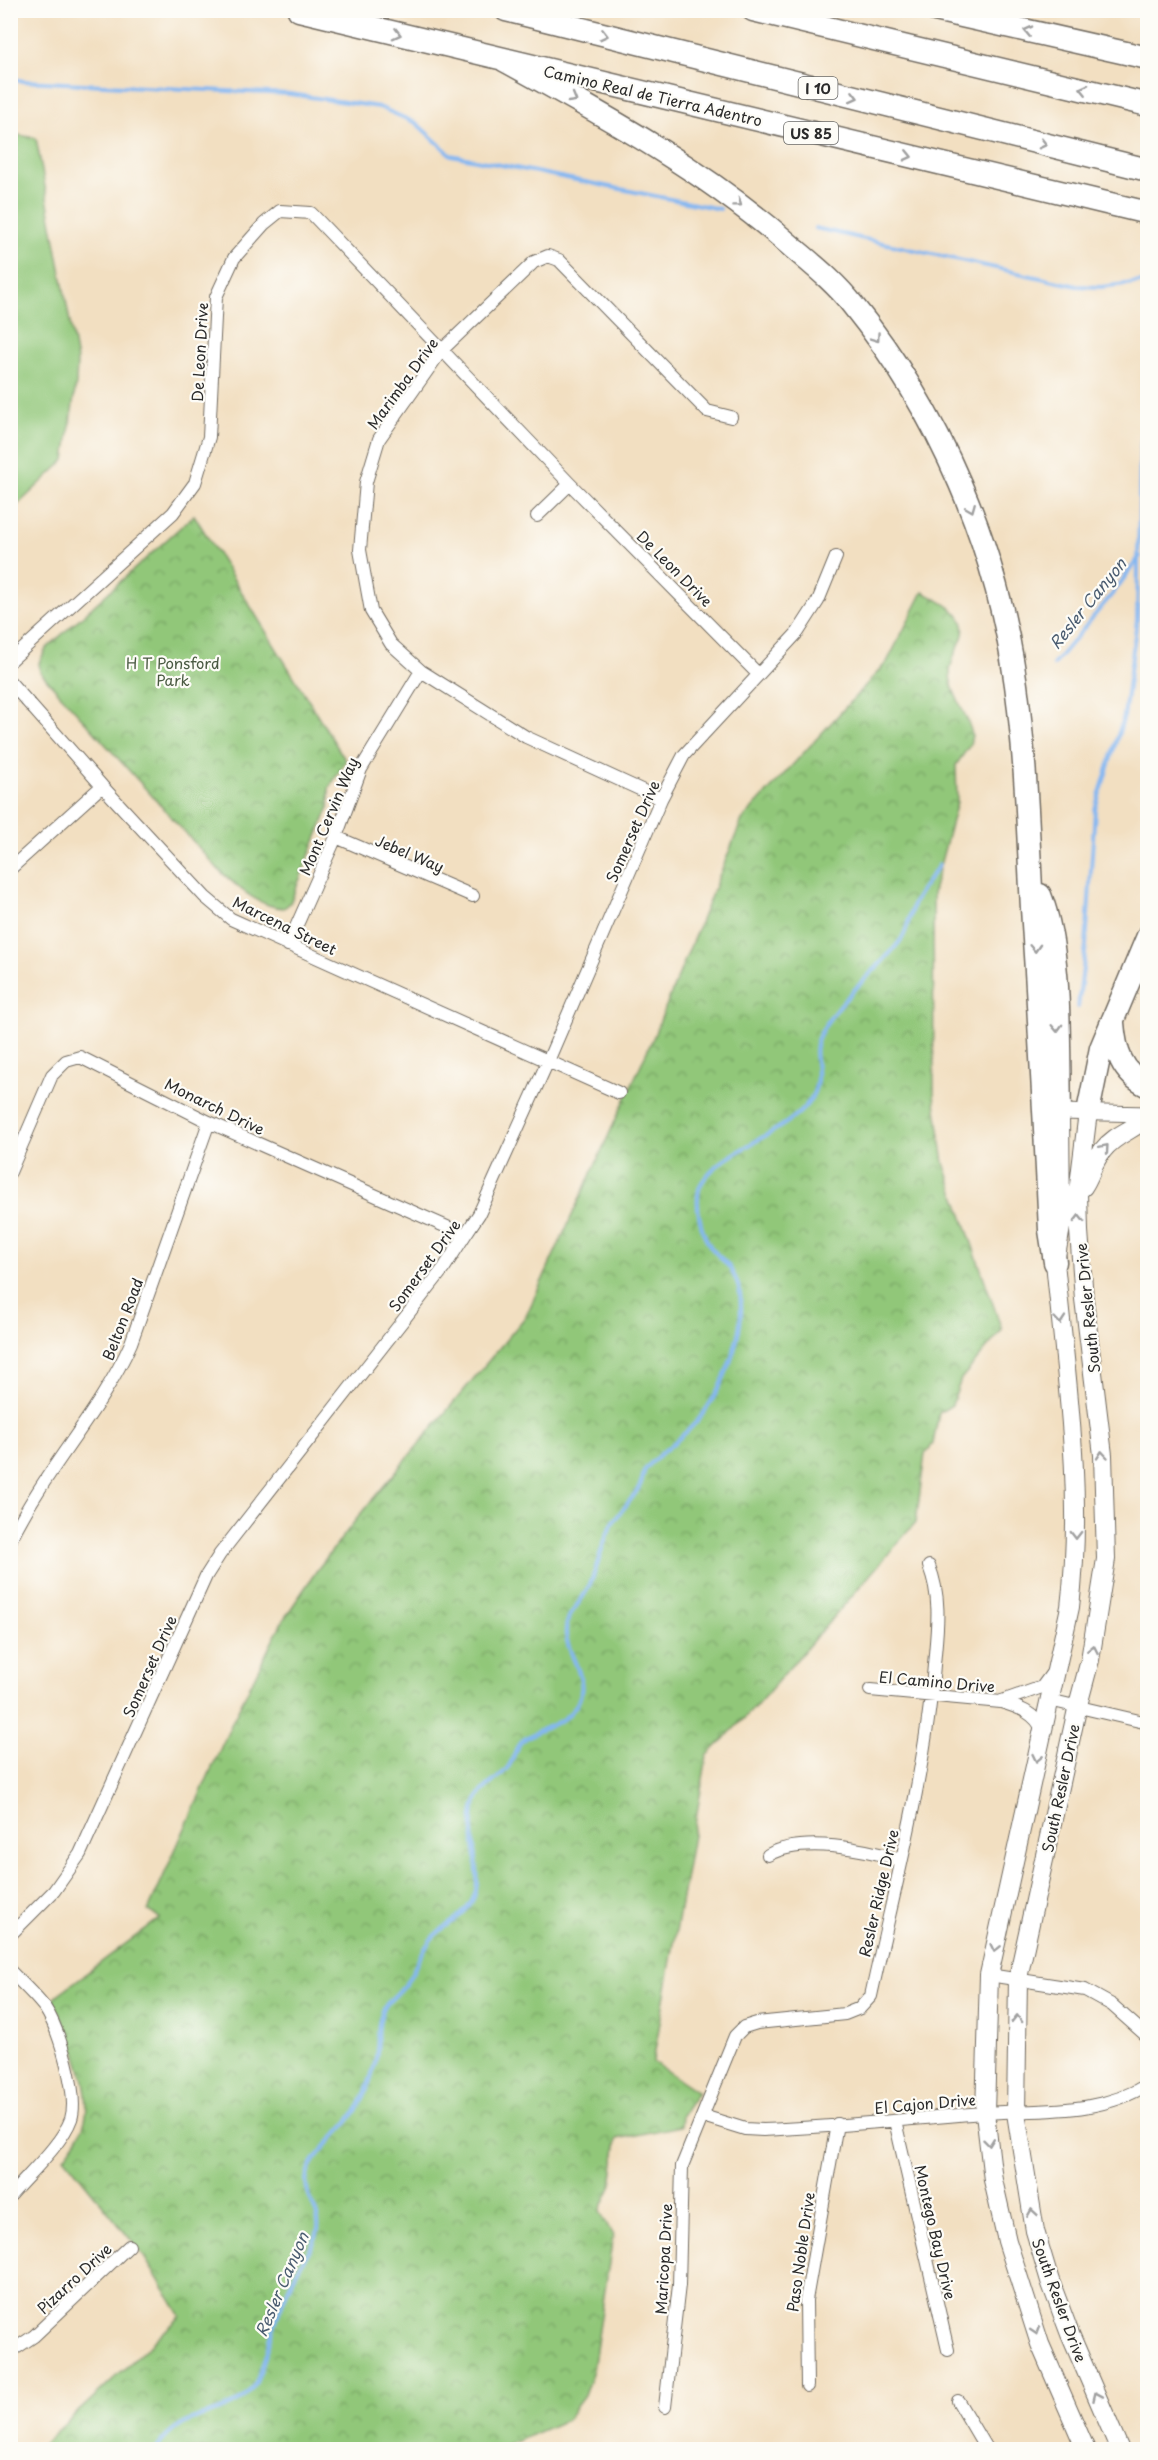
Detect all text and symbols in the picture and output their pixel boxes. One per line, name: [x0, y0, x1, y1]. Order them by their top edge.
one-way arrow: [1023, 26, 1033, 39]
one-way arrow: [392, 27, 402, 40]
one-way arrow: [599, 27, 609, 40]
street label: Camino Real de Tierra Adentro: [541, 59, 765, 131]
road number: I 10: [798, 77, 838, 99]
one-way arrow: [1080, 84, 1090, 97]
one-way arrow: [849, 89, 859, 102]
one-way arrow: [567, 91, 578, 103]
road number: US 85: [784, 122, 838, 144]
one-way arrow: [1038, 136, 1048, 149]
one-way arrow: [903, 148, 913, 161]
one-way arrow: [731, 195, 742, 206]
street label: De Leon Drive: [185, 302, 213, 402]
street label: Marimba Drive: [361, 332, 443, 434]
one-way arrow: [869, 332, 880, 343]
one-way arrow: [964, 502, 976, 513]
street label: De Leon Drive: [632, 525, 718, 611]
water label: Resler Canyon: [1043, 551, 1132, 654]
park label: H T Ponsford Park: [126, 651, 220, 691]
street label: Mont Cervin Way: [293, 753, 363, 879]
street label: Somerset Drive: [599, 776, 665, 886]
street label: Jebel Way: [372, 828, 448, 878]
street label: Marcena Street: [229, 890, 341, 960]
one-way arrow: [1028, 944, 1041, 953]
one-way arrow: [1050, 1024, 1063, 1033]
street label: Monarch Drive: [161, 1072, 269, 1140]
one-way arrow: [1098, 1144, 1109, 1155]
street label: Somerset Drive: [383, 1214, 465, 1316]
one-way arrow: [1073, 1215, 1085, 1224]
street label: South Resler Drive: [1069, 1242, 1105, 1374]
street label: Belton Road: [96, 1274, 148, 1364]
one-way arrow: [1053, 1315, 1066, 1324]
one-way arrow: [1096, 1451, 1109, 1460]
one-way arrow: [1070, 1531, 1082, 1540]
street label: Somerset Drive: [116, 1611, 182, 1721]
one-way arrow: [1086, 1644, 1099, 1654]
street label: El Camino Drive: [878, 1664, 996, 1698]
street label: South Resler Drive: [1035, 1722, 1085, 1854]
one-way arrow: [1031, 1752, 1044, 1762]
street label: Resler Ridge Drive: [852, 1827, 904, 1959]
one-way arrow: [990, 1943, 1003, 1953]
one-way arrow: [1011, 2014, 1024, 2023]
street label: El Cajon Drive: [873, 2087, 977, 2119]
one-way arrow: [982, 2138, 994, 2147]
street label: Montego Bay Drive: [909, 2162, 963, 2302]
street label: Paso Noble Drive: [780, 2191, 820, 2313]
street label: Maricopa Drive: [649, 2203, 677, 2315]
one-way arrow: [1026, 2208, 1038, 2217]
water label: Resler Canyon: [248, 2227, 314, 2340]
street label: South Resler Drive: [1027, 2235, 1093, 2365]
street label: Pizarro Drive: [32, 2237, 116, 2319]
one-way arrow: [1028, 2325, 1041, 2336]
one-way arrow: [1092, 2391, 1104, 2402]

